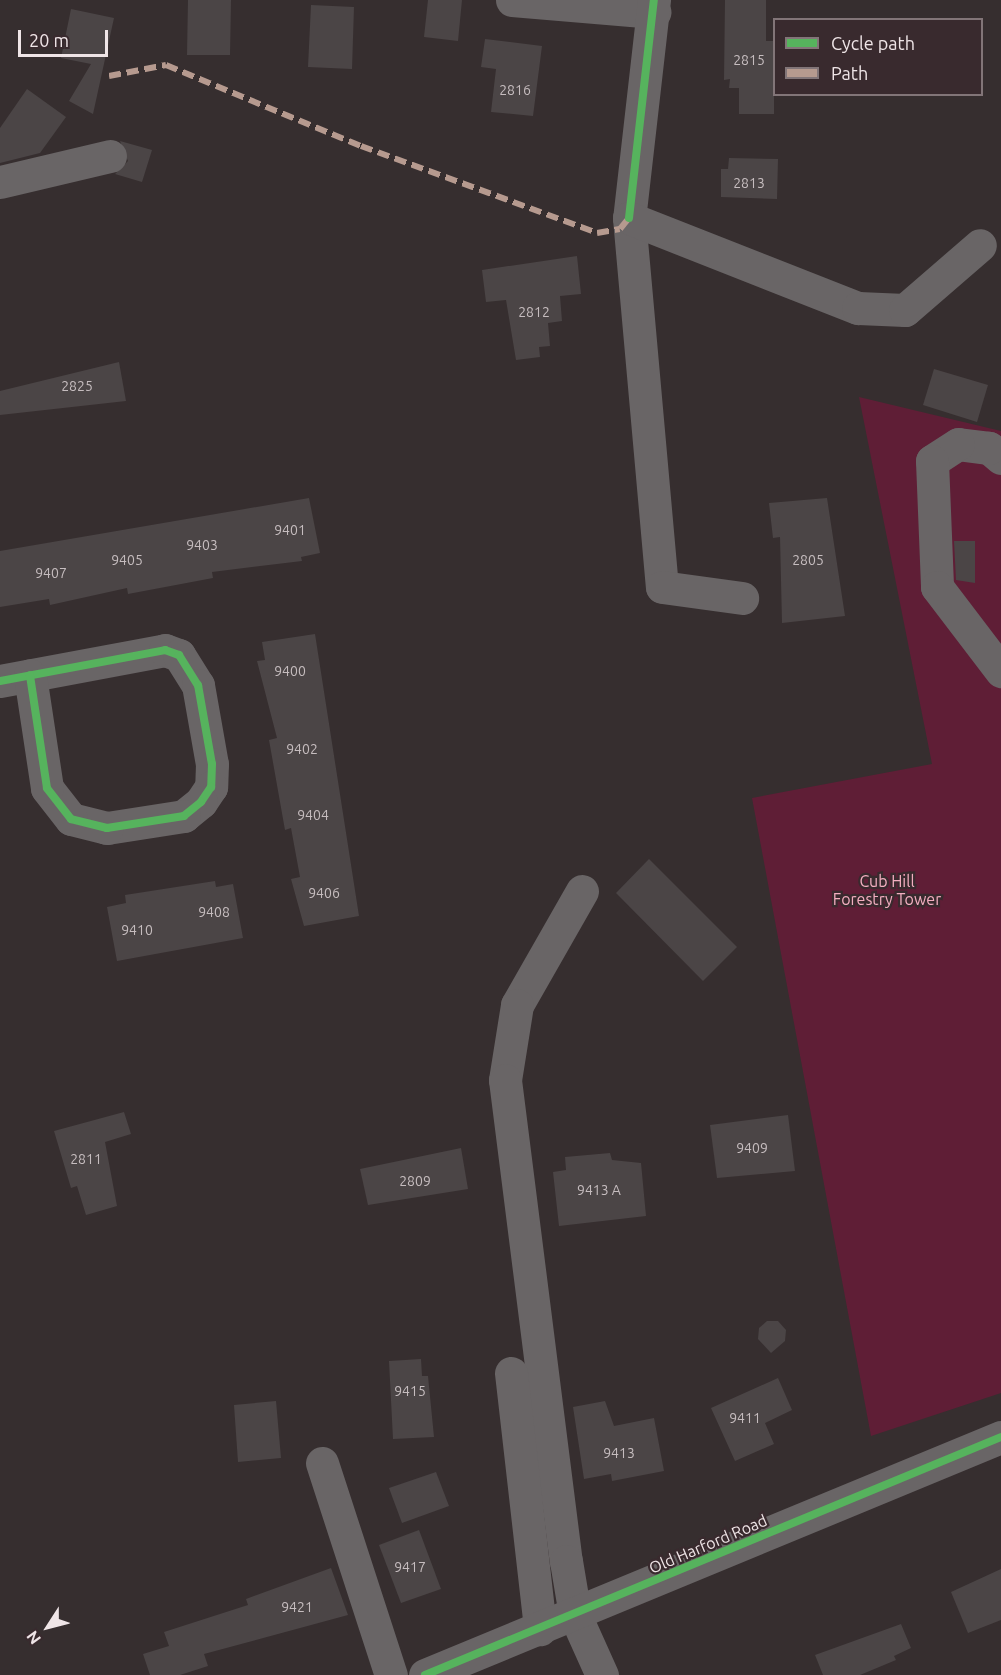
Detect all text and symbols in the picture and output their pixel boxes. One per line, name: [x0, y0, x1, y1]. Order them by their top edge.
scale bar: [21, 18, 111, 56]
legend: [773, 18, 983, 96]
text: 20 m: [29, 30, 69, 50]
text: Cycle path: [831, 33, 915, 53]
house number: 2815: [733, 52, 765, 68]
text: Path: [831, 63, 868, 83]
house number: 2816: [499, 82, 531, 98]
house number: 2813: [733, 175, 765, 191]
house number: 2812: [518, 304, 550, 320]
house number: 2825: [61, 378, 93, 394]
house number: 9401: [274, 522, 306, 538]
house number: 9403: [186, 537, 218, 553]
house number: 9405: [111, 552, 143, 568]
house number: 2805: [792, 552, 824, 568]
house number: 9407: [35, 565, 67, 581]
house number: 9400: [274, 663, 306, 679]
house number: 9402: [286, 741, 318, 757]
house number: 9404: [297, 807, 329, 823]
park label: Cub Hill Forestry Tower: [833, 871, 941, 909]
house number: 9406: [308, 885, 340, 901]
house number: 9408: [198, 904, 230, 920]
house number: 9410: [121, 922, 153, 938]
house number: 9409: [736, 1140, 768, 1156]
house number: 2811: [70, 1151, 102, 1167]
house number: 2809: [399, 1173, 431, 1189]
house number: 9413 A: [577, 1182, 621, 1198]
house number: 9415: [394, 1383, 426, 1399]
house number: 9411: [729, 1410, 761, 1426]
house number: 9413: [603, 1445, 635, 1461]
street label: Old Harford Road: [646, 1510, 770, 1578]
house number: 9417: [394, 1559, 426, 1575]
north arrow: [18, 1597, 78, 1657]
house number: 9421: [281, 1599, 313, 1615]
text: N: [23, 1627, 44, 1648]

